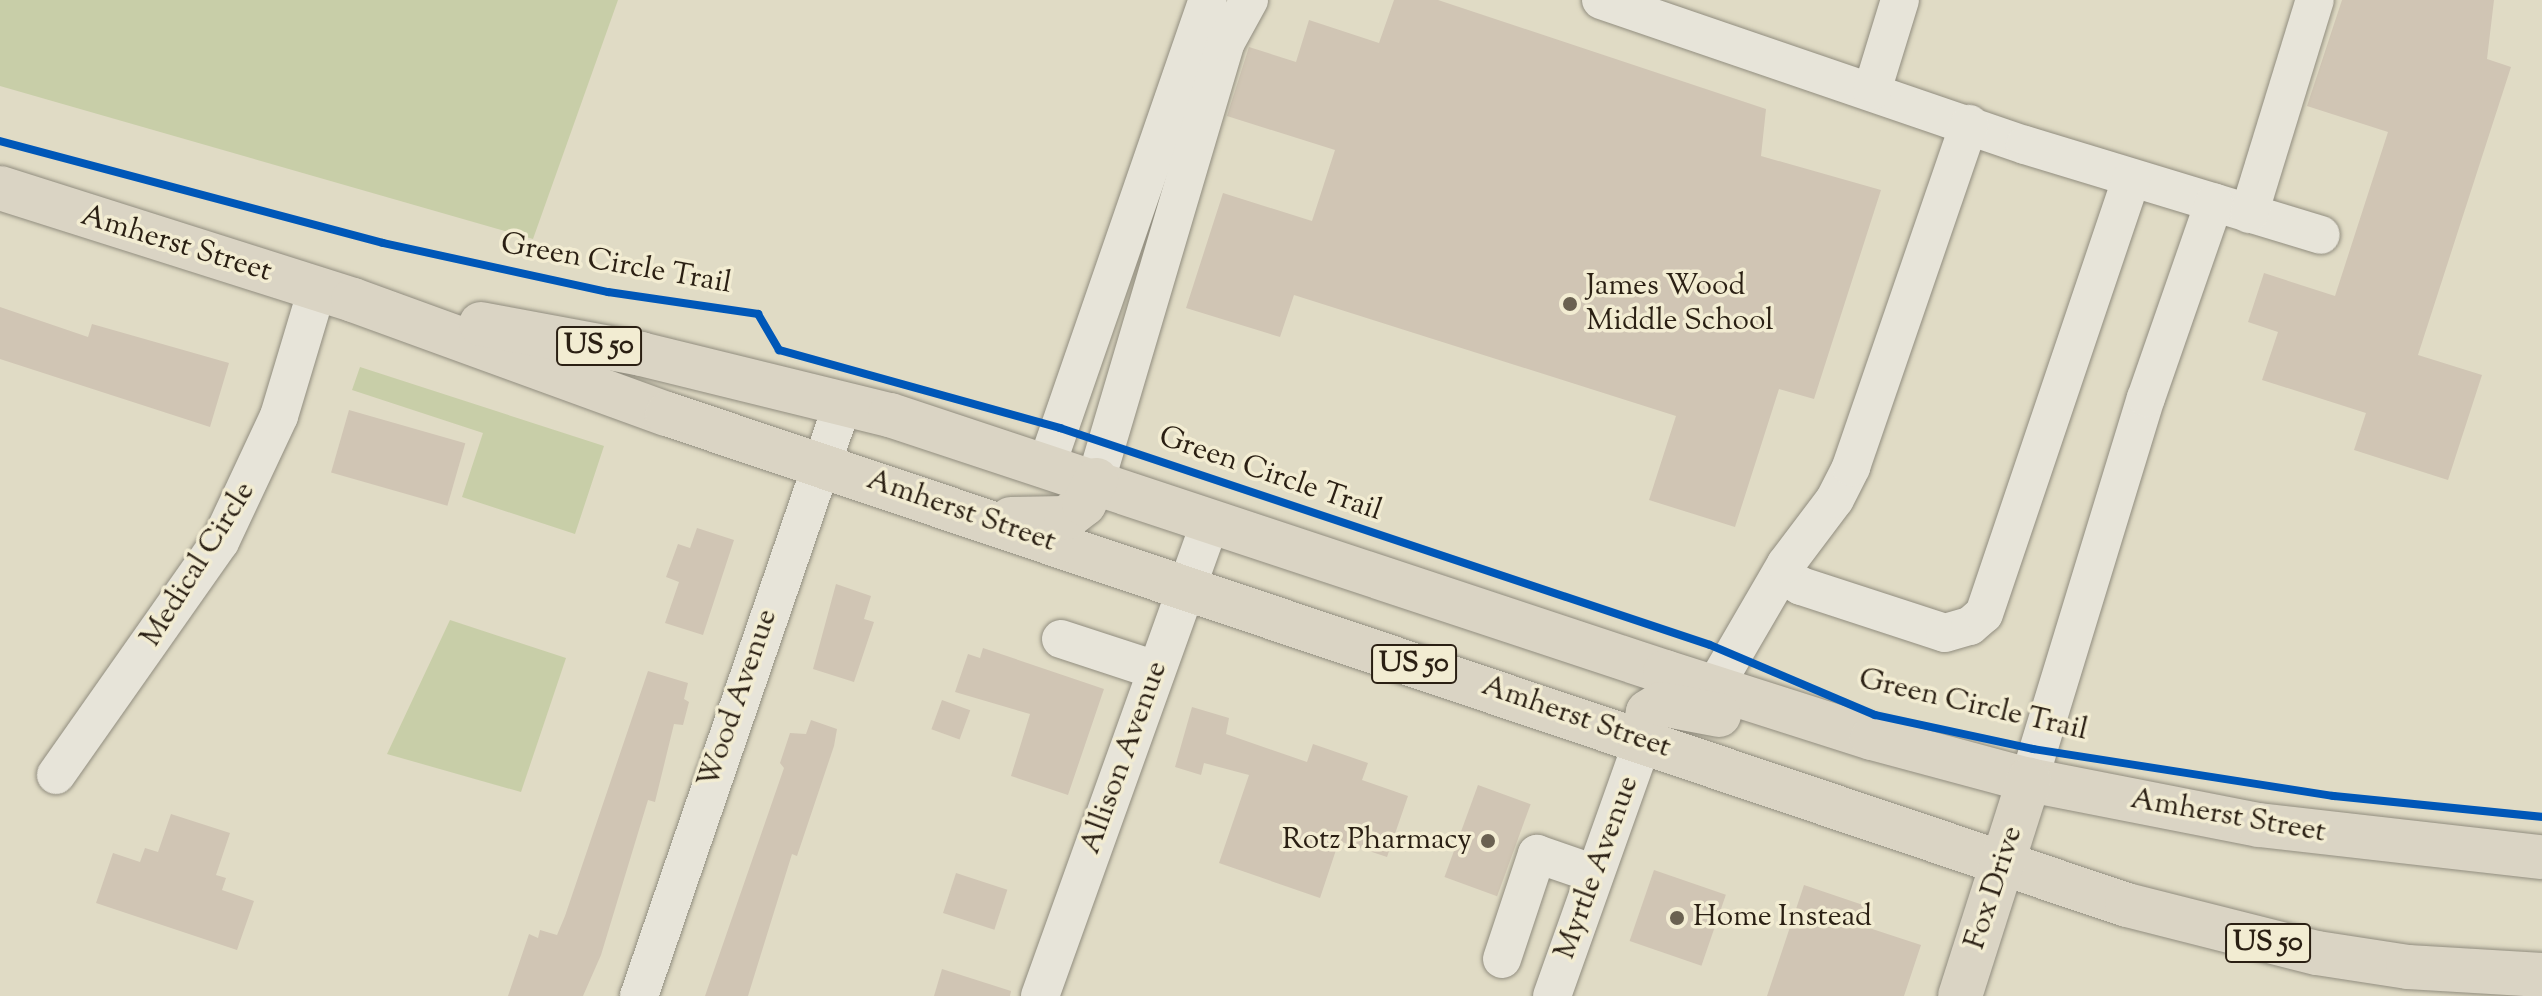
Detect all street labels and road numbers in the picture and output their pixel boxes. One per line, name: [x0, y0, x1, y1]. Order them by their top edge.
street label: Amherst Street: [76, 199, 276, 291]
street label: Green Circle Trail: [498, 227, 734, 303]
road number: US 50: [555, 322, 643, 370]
street label: Green Circle Trail: [1154, 420, 1386, 530]
street label: Amherst Street: [862, 463, 1060, 561]
street label: Medical Circle: [134, 476, 264, 654]
street label: Wood Avenue: [692, 605, 786, 793]
road number: US 50: [1370, 640, 1458, 688]
street label: Allison Avenue: [1074, 657, 1176, 859]
street label: Green Circle Trail: [1855, 662, 2091, 750]
street label: Amherst Street: [1477, 669, 1675, 767]
street label: Myrtle Avenue: [1548, 772, 1648, 964]
street label: Amherst Street: [2128, 782, 2328, 852]
street label: Fox Drive: [1958, 822, 2032, 954]
road number: US 50: [2224, 919, 2312, 967]

